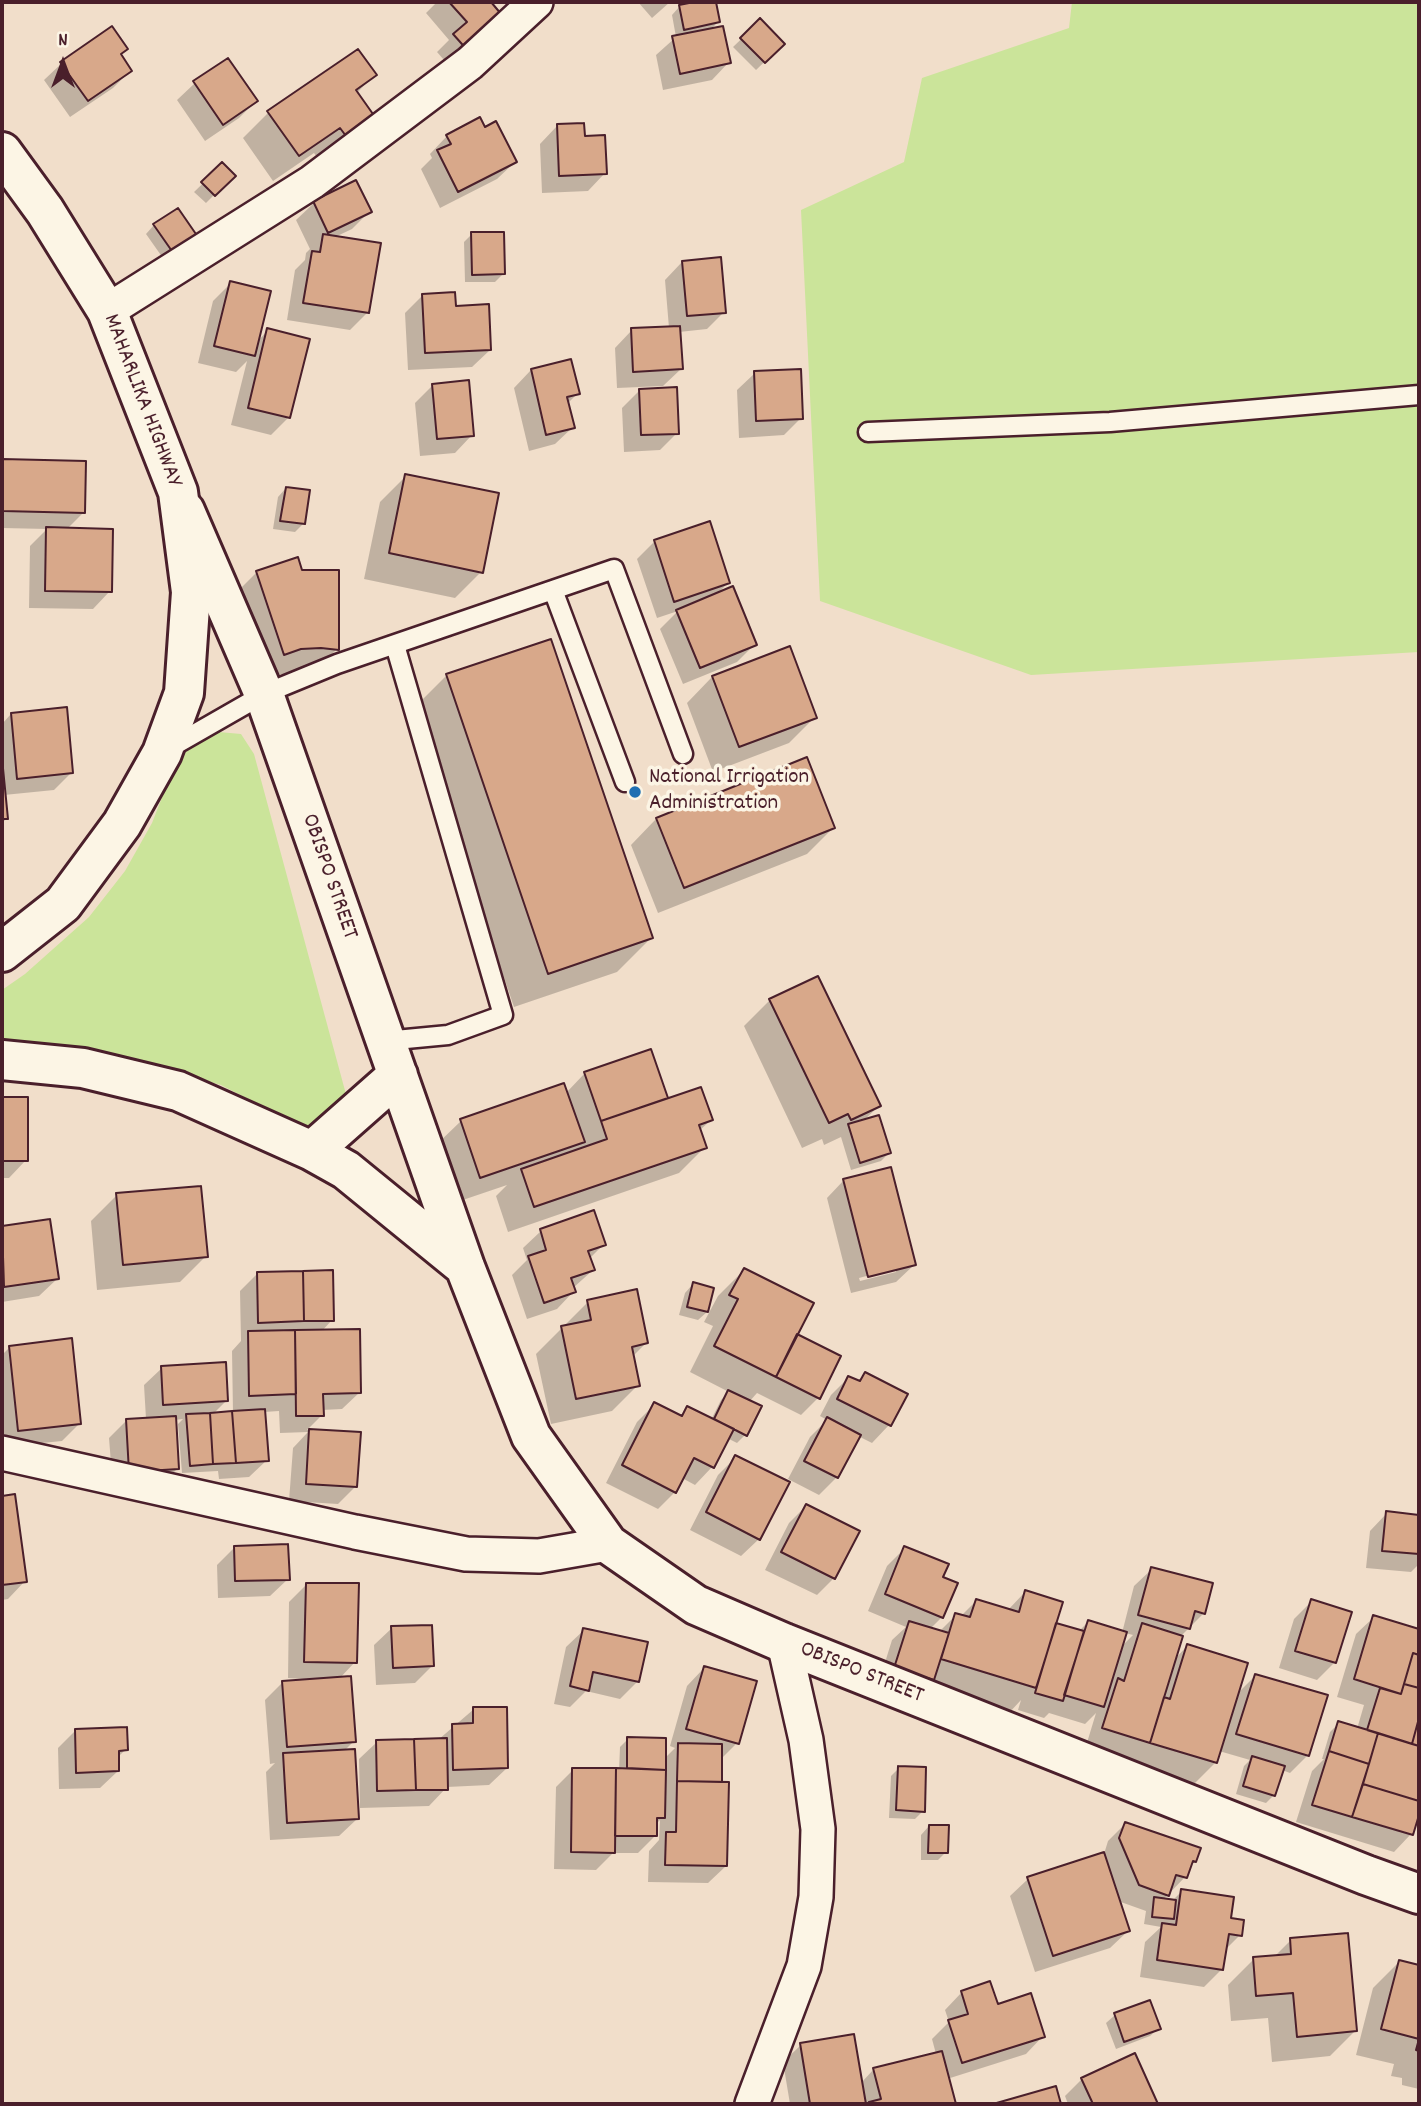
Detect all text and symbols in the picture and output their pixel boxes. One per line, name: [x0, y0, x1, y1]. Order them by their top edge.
north arrow: [28, 28, 98, 98]
text: N: [58, 28, 68, 55]
street label: MAHARLIKA HIGHWAY: [95, 311, 187, 491]
place label: National Irrigation Administration: [649, 765, 809, 819]
marker: National Irrigation Administration: [627, 784, 643, 800]
street label: OBISPO STREET: [294, 811, 362, 943]
street label: OBISPO STREET: [795, 1637, 927, 1711]

